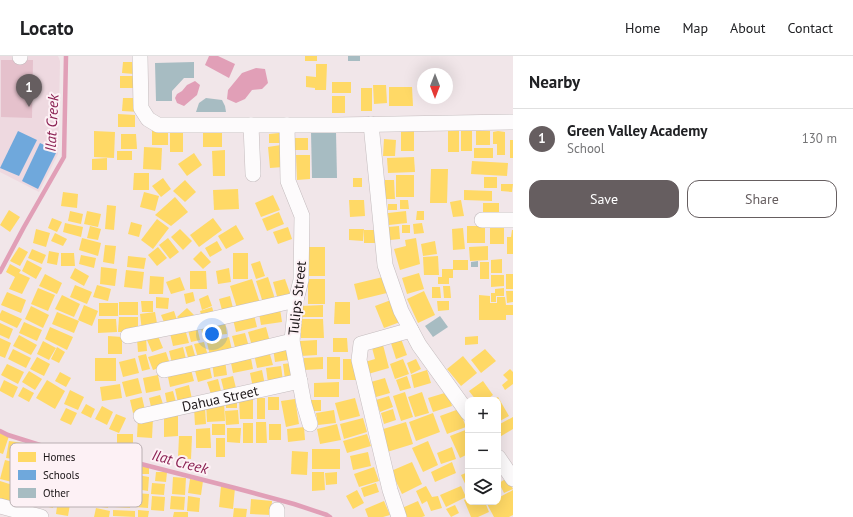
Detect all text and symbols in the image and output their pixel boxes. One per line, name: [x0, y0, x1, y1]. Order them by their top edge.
text: Locato: [20, 16, 74, 40]
text: Home: [625, 19, 660, 37]
text: Map: [682, 19, 708, 37]
text: About: [730, 19, 766, 37]
text: Contact: [788, 19, 833, 37]
north arrow: [417, 68, 453, 104]
text: Nearby: [529, 71, 580, 93]
pin: 1: [16, 74, 42, 107]
water label: Ilat Creek: [41, 93, 63, 152]
text: Green Valley Academy: [567, 121, 707, 140]
text: 1: [538, 130, 546, 147]
text: 130 m: [802, 130, 837, 147]
text: School: [567, 140, 605, 157]
button: Save: [529, 180, 679, 218]
button: Share: [687, 180, 837, 218]
street label: Tulips Street: [284, 260, 310, 336]
your location: [202, 324, 222, 344]
street label: Dahua Street: [180, 381, 260, 416]
map controls: [465, 397, 501, 505]
button: +: [465, 397, 501, 433]
button: −: [465, 433, 501, 469]
legend: [10, 443, 142, 507]
water label: Ilat Creek: [150, 445, 212, 478]
text: Homes: [43, 450, 76, 464]
text: Schools: [43, 468, 80, 482]
button: layers: [465, 469, 501, 505]
text: Other: [43, 486, 70, 500]

